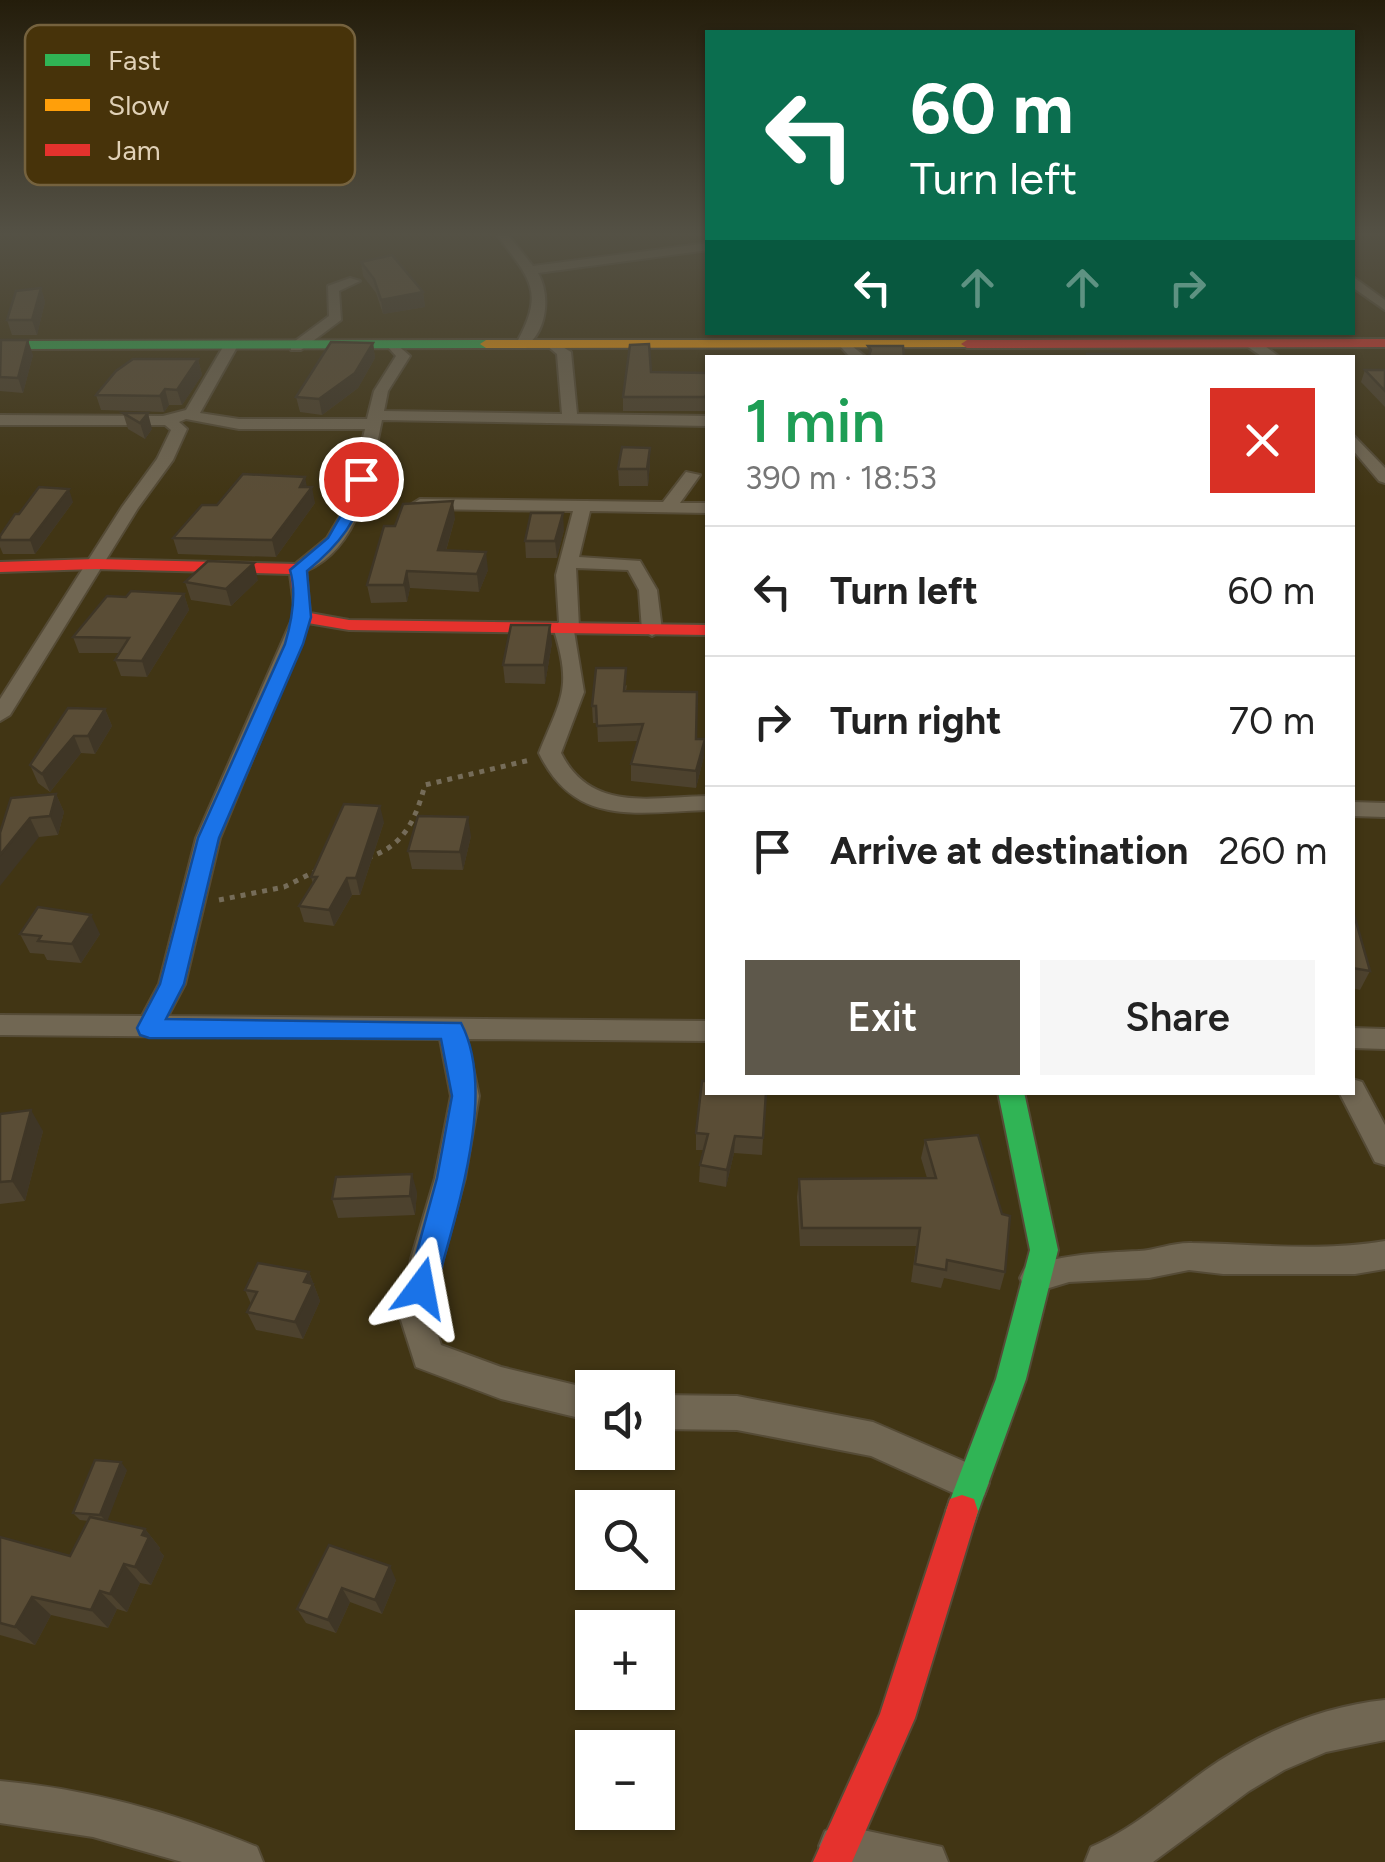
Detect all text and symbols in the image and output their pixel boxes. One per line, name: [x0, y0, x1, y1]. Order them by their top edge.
legend: [25, 25, 355, 185]
text: Fast: [108, 43, 161, 77]
text: 60 m: [910, 66, 1074, 151]
icon: left: [745, 70, 875, 200]
text: Slow: [108, 88, 169, 122]
text: Jam: [108, 133, 161, 167]
text: Turn left: [910, 151, 1077, 205]
icon: left: [845, 260, 900, 315]
icon: ahead: [950, 260, 1005, 315]
icon: ahead: [1055, 260, 1110, 315]
icon: right: [1160, 260, 1215, 315]
text: 1 min: [745, 385, 885, 457]
button: close: [1210, 388, 1315, 493]
pin: [319, 437, 404, 522]
icon: arrive: [334, 452, 389, 507]
text: 390 m · 18:53: [745, 459, 937, 497]
icon: left: [745, 564, 800, 619]
text: Turn left: [830, 568, 978, 614]
text: 60 m: [1227, 568, 1315, 614]
icon: right: [745, 694, 800, 749]
text: Turn right: [830, 698, 1002, 744]
text: 70 m: [1229, 698, 1315, 744]
icon: arrive: [745, 824, 800, 879]
text: Arrive at destination: [830, 828, 1188, 874]
text: 260 m: [1218, 828, 1327, 874]
button: Exit: [745, 960, 1020, 1075]
button: Share: [1040, 960, 1315, 1075]
position arrow: [369, 1236, 473, 1340]
map controls: [575, 1370, 675, 1830]
button: sound: [575, 1370, 675, 1470]
button: search: [575, 1490, 675, 1590]
button: +: [575, 1610, 675, 1710]
button: −: [575, 1730, 675, 1830]

